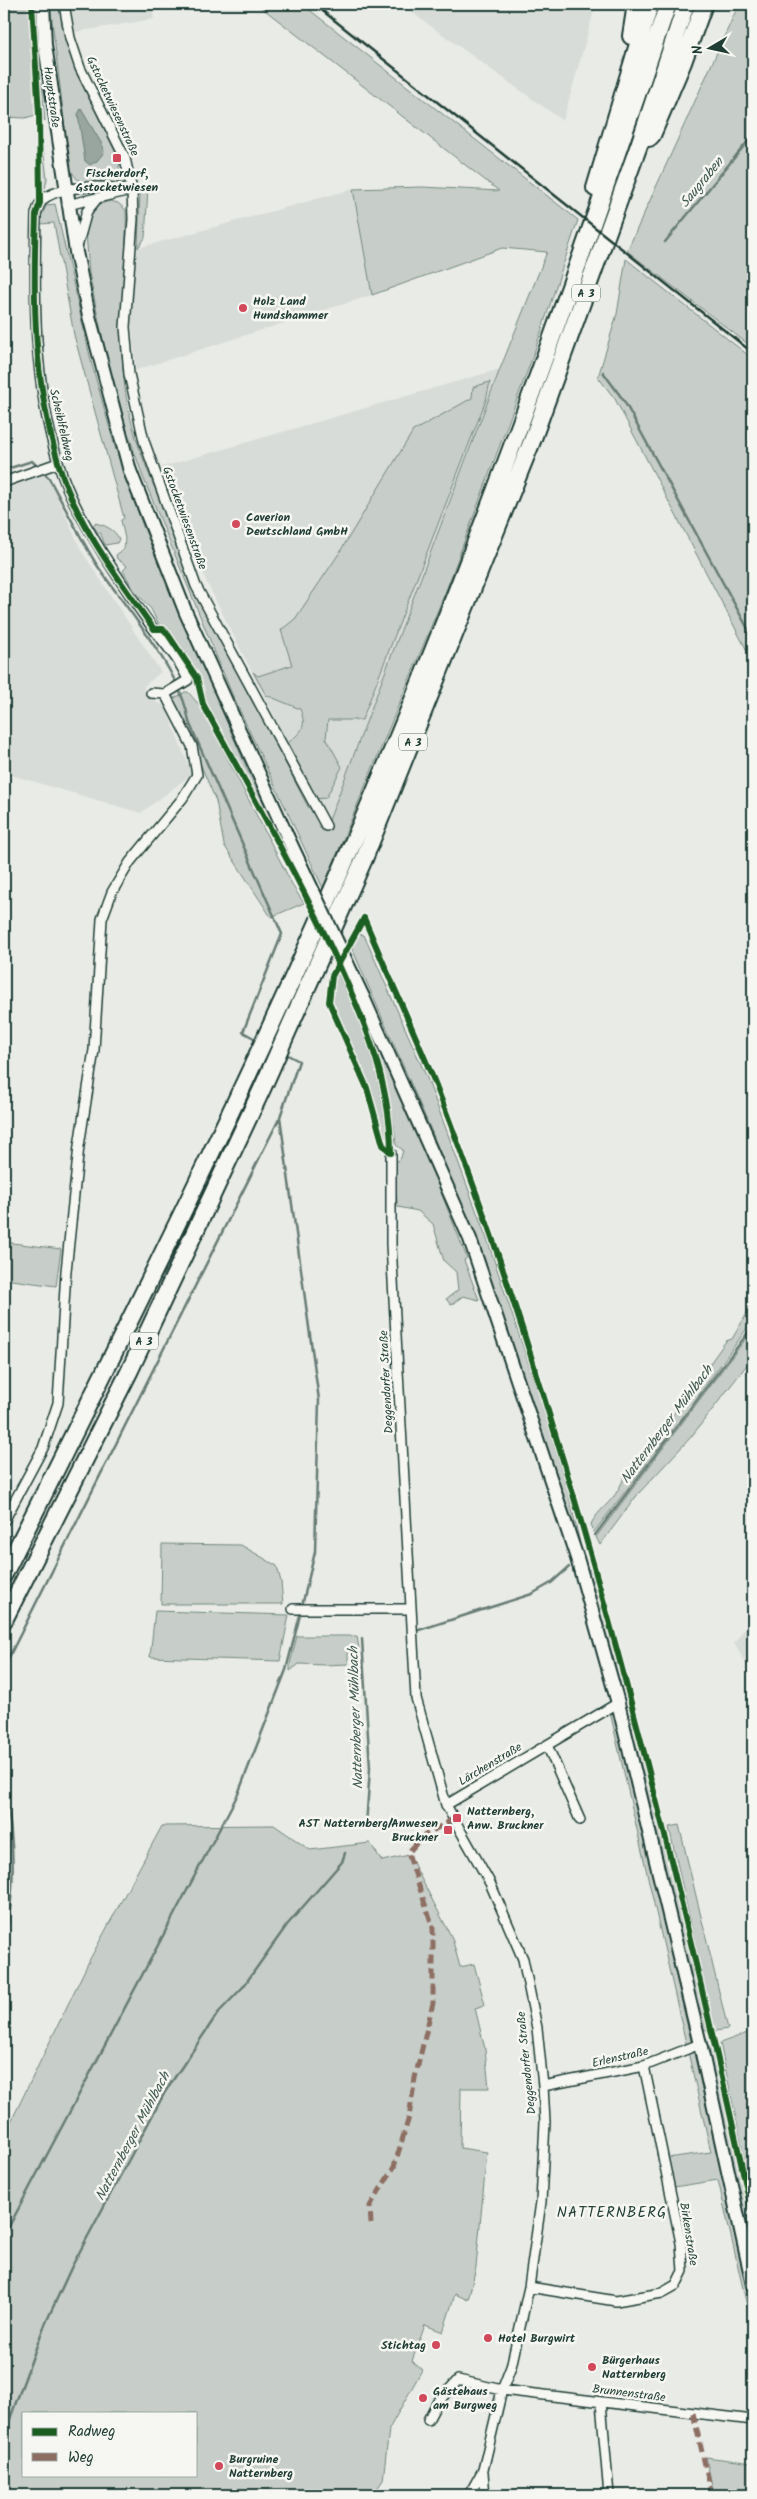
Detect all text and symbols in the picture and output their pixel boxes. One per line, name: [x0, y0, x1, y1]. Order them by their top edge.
north arrow: [684, 22, 734, 72]
text: N: [687, 44, 710, 56]
street label: Gstocketwiesenstraße: [81, 53, 144, 160]
street label: Hauptstraße: [38, 65, 65, 129]
water label: Saugraben: [674, 151, 730, 213]
marker: Fischerdorf, Gstocketwiesen: [111, 152, 123, 164]
place label: Fischerdorf, Gstocketwiesen: [76, 164, 159, 197]
road number: A 3: [572, 284, 600, 302]
place label: Holz Land Hundshammer: [253, 292, 329, 325]
marker: Holz Land Hundshammer: [237, 302, 249, 314]
street label: Scheiblfeldweg: [44, 387, 79, 463]
street label: Gstocketwiesenstraße: [157, 464, 212, 573]
place label: Caverion Deutschland GmbH: [246, 508, 348, 541]
marker: Caverion Deutschland GmbH: [230, 518, 242, 530]
road number: A 3: [399, 734, 427, 750]
street label: Deggendorfer Straße: [374, 1329, 399, 1434]
road number: A 3: [130, 1332, 158, 1350]
water label: Natternberger Mühlbach: [615, 1360, 720, 1488]
water label: Natternberger Mühlbach: [342, 1645, 369, 1790]
street label: Lärchenstraße: [455, 1738, 526, 1791]
place label: Natternberg, Anw. Bruckner: [467, 1802, 544, 1835]
marker: Natternberg, Anw. Bruckner: [451, 1812, 463, 1824]
place label: AST Natternberg/Anwesen Bruckner: [298, 1814, 439, 1847]
marker: AST Natternberg/Anwesen Bruckner: [442, 1824, 454, 1836]
street label: Deggendorfer Straße: [512, 2010, 541, 2115]
street label: Erlenstraße: [590, 2042, 651, 2073]
water label: Natternberger Mühlbach: [90, 2067, 177, 2205]
district label: NATTERNBERG: [557, 2201, 667, 2225]
street label: Birkenstraße: [674, 2201, 703, 2268]
place label: Hotel Burgwirt: [498, 2329, 576, 2348]
marker: Hotel Burgwirt: [482, 2332, 494, 2344]
place label: Stichtag: [381, 2336, 426, 2355]
marker: Stichtag: [430, 2339, 442, 2351]
place label: Bürgerhaus Natternberg: [602, 2351, 666, 2384]
marker: Bürgerhaus Natternberg: [586, 2361, 598, 2373]
street label: Brunnenstraße: [591, 2380, 667, 2407]
place label: Gästehaus am Burgweg: [433, 2382, 497, 2415]
marker: Gästehaus am Burgweg: [417, 2392, 429, 2404]
legend: [22, 2412, 198, 2476]
text: Radweg: [68, 2420, 115, 2444]
text: Weg: [68, 2446, 94, 2470]
place label: Burgruine Natternberg: [229, 2450, 293, 2483]
marker: Burgruine Natternberg: [213, 2460, 225, 2472]

